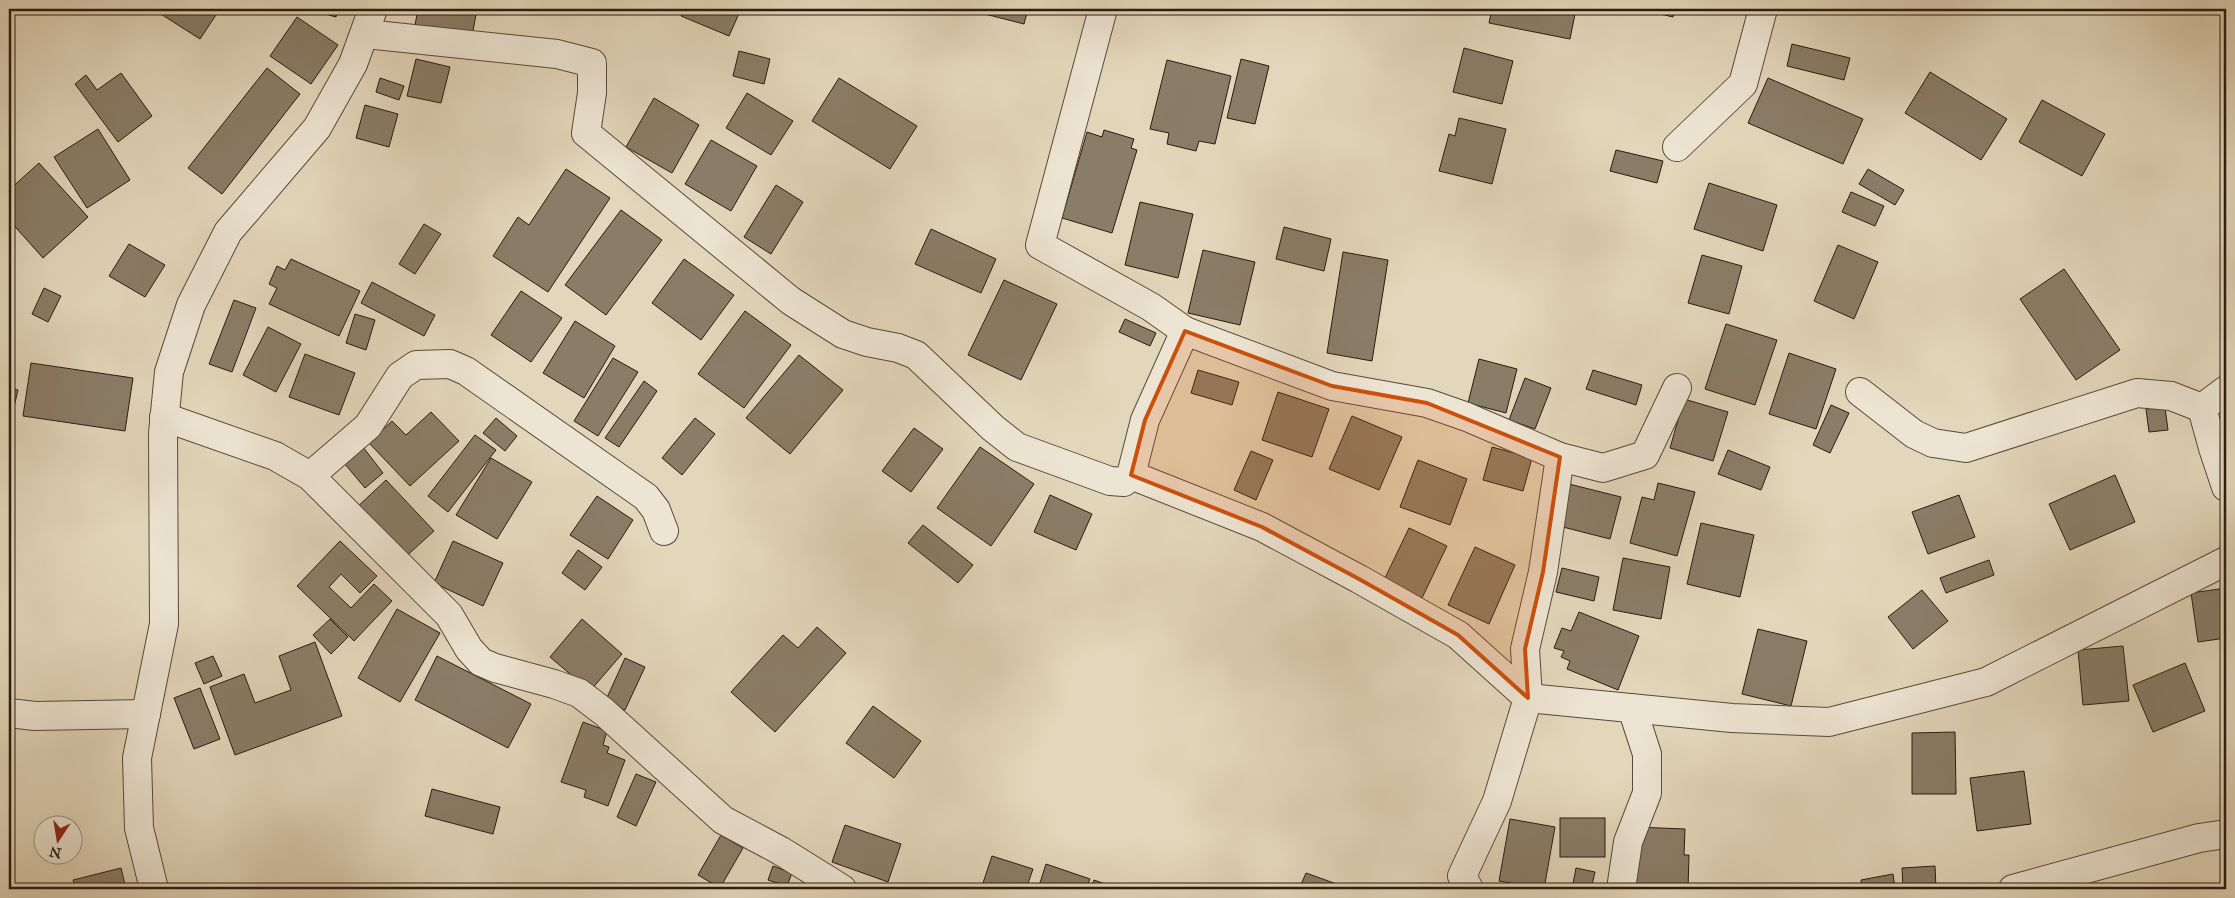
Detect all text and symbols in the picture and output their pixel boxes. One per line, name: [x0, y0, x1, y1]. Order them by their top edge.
north arrow: [32, 816, 82, 866]
text: N: [48, 843, 63, 862]

